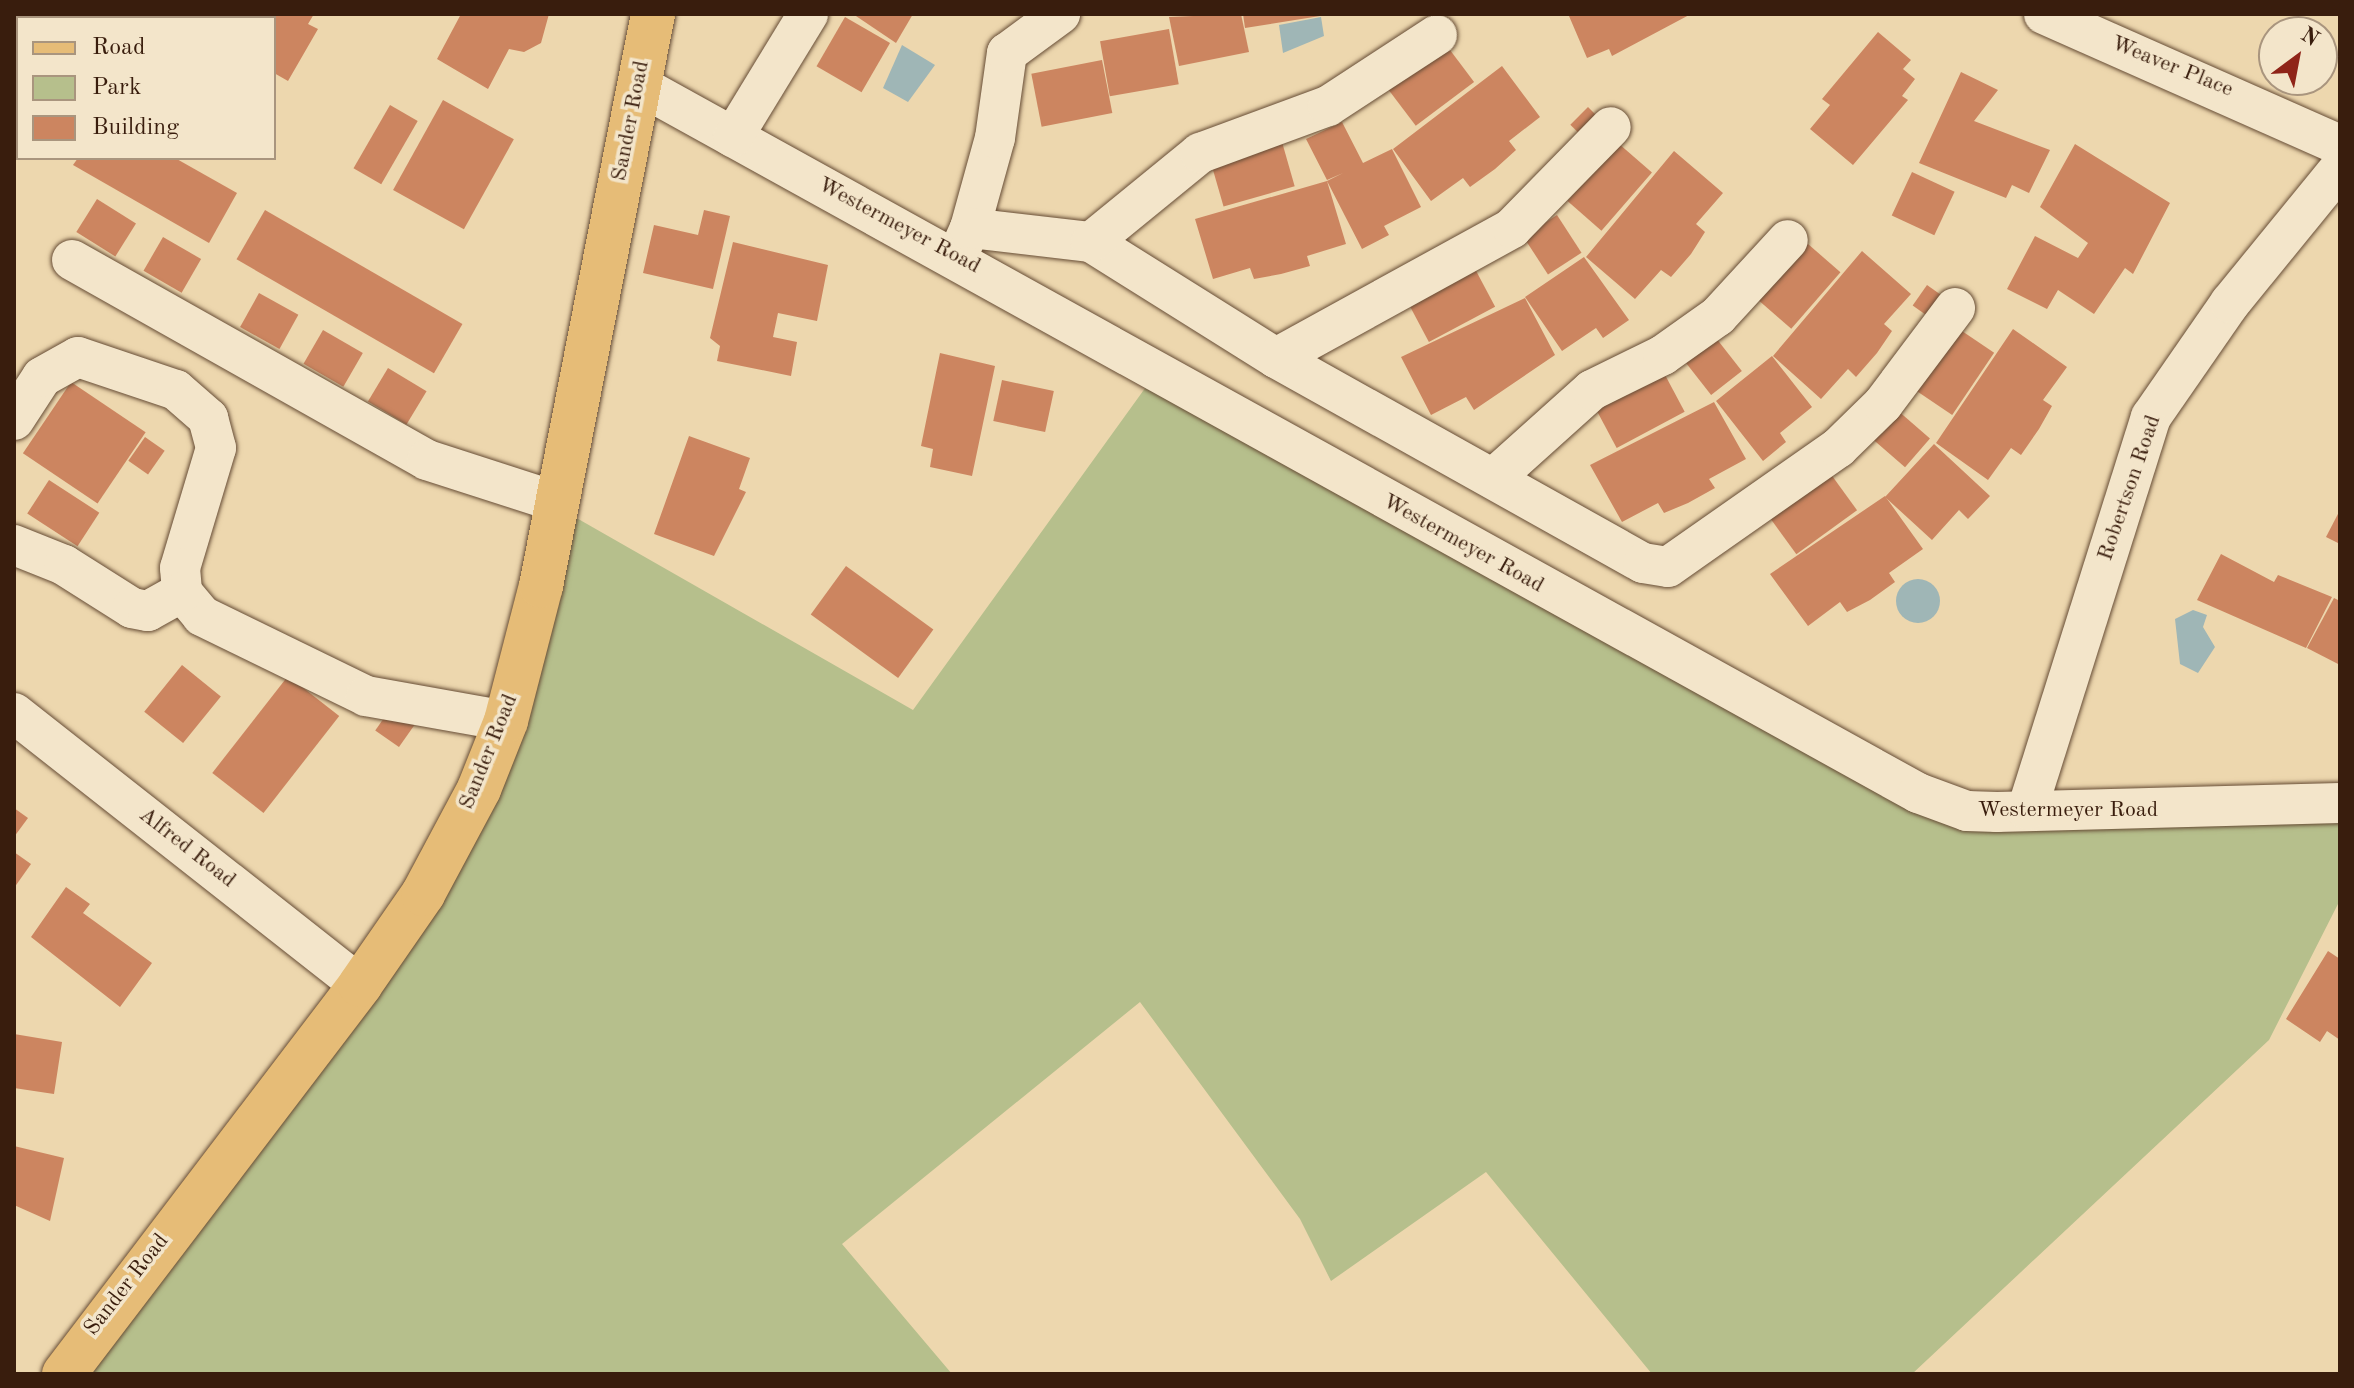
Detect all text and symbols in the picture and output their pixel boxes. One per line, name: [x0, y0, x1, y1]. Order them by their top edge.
legend: [16, 16, 276, 160]
north arrow: [2258, 16, 2338, 96]
text: N: [2297, 24, 2323, 51]
street label: Weaver Place: [2107, 31, 2237, 103]
text: Road: [92, 36, 145, 60]
street label: Sander Road: [606, 59, 656, 183]
text: Park: [92, 76, 141, 100]
text: Building: [92, 116, 179, 140]
street label: Westermeyer Road: [813, 172, 985, 280]
street label: Robertson Road: [2093, 412, 2167, 564]
street label: Westermeyer Road: [1378, 489, 1548, 599]
street label: Sander Road: [454, 690, 524, 814]
street label: Westermeyer Road: [1978, 798, 2158, 824]
street label: Alfred Road: [133, 802, 241, 894]
street label: Sander Road: [79, 1229, 175, 1341]

